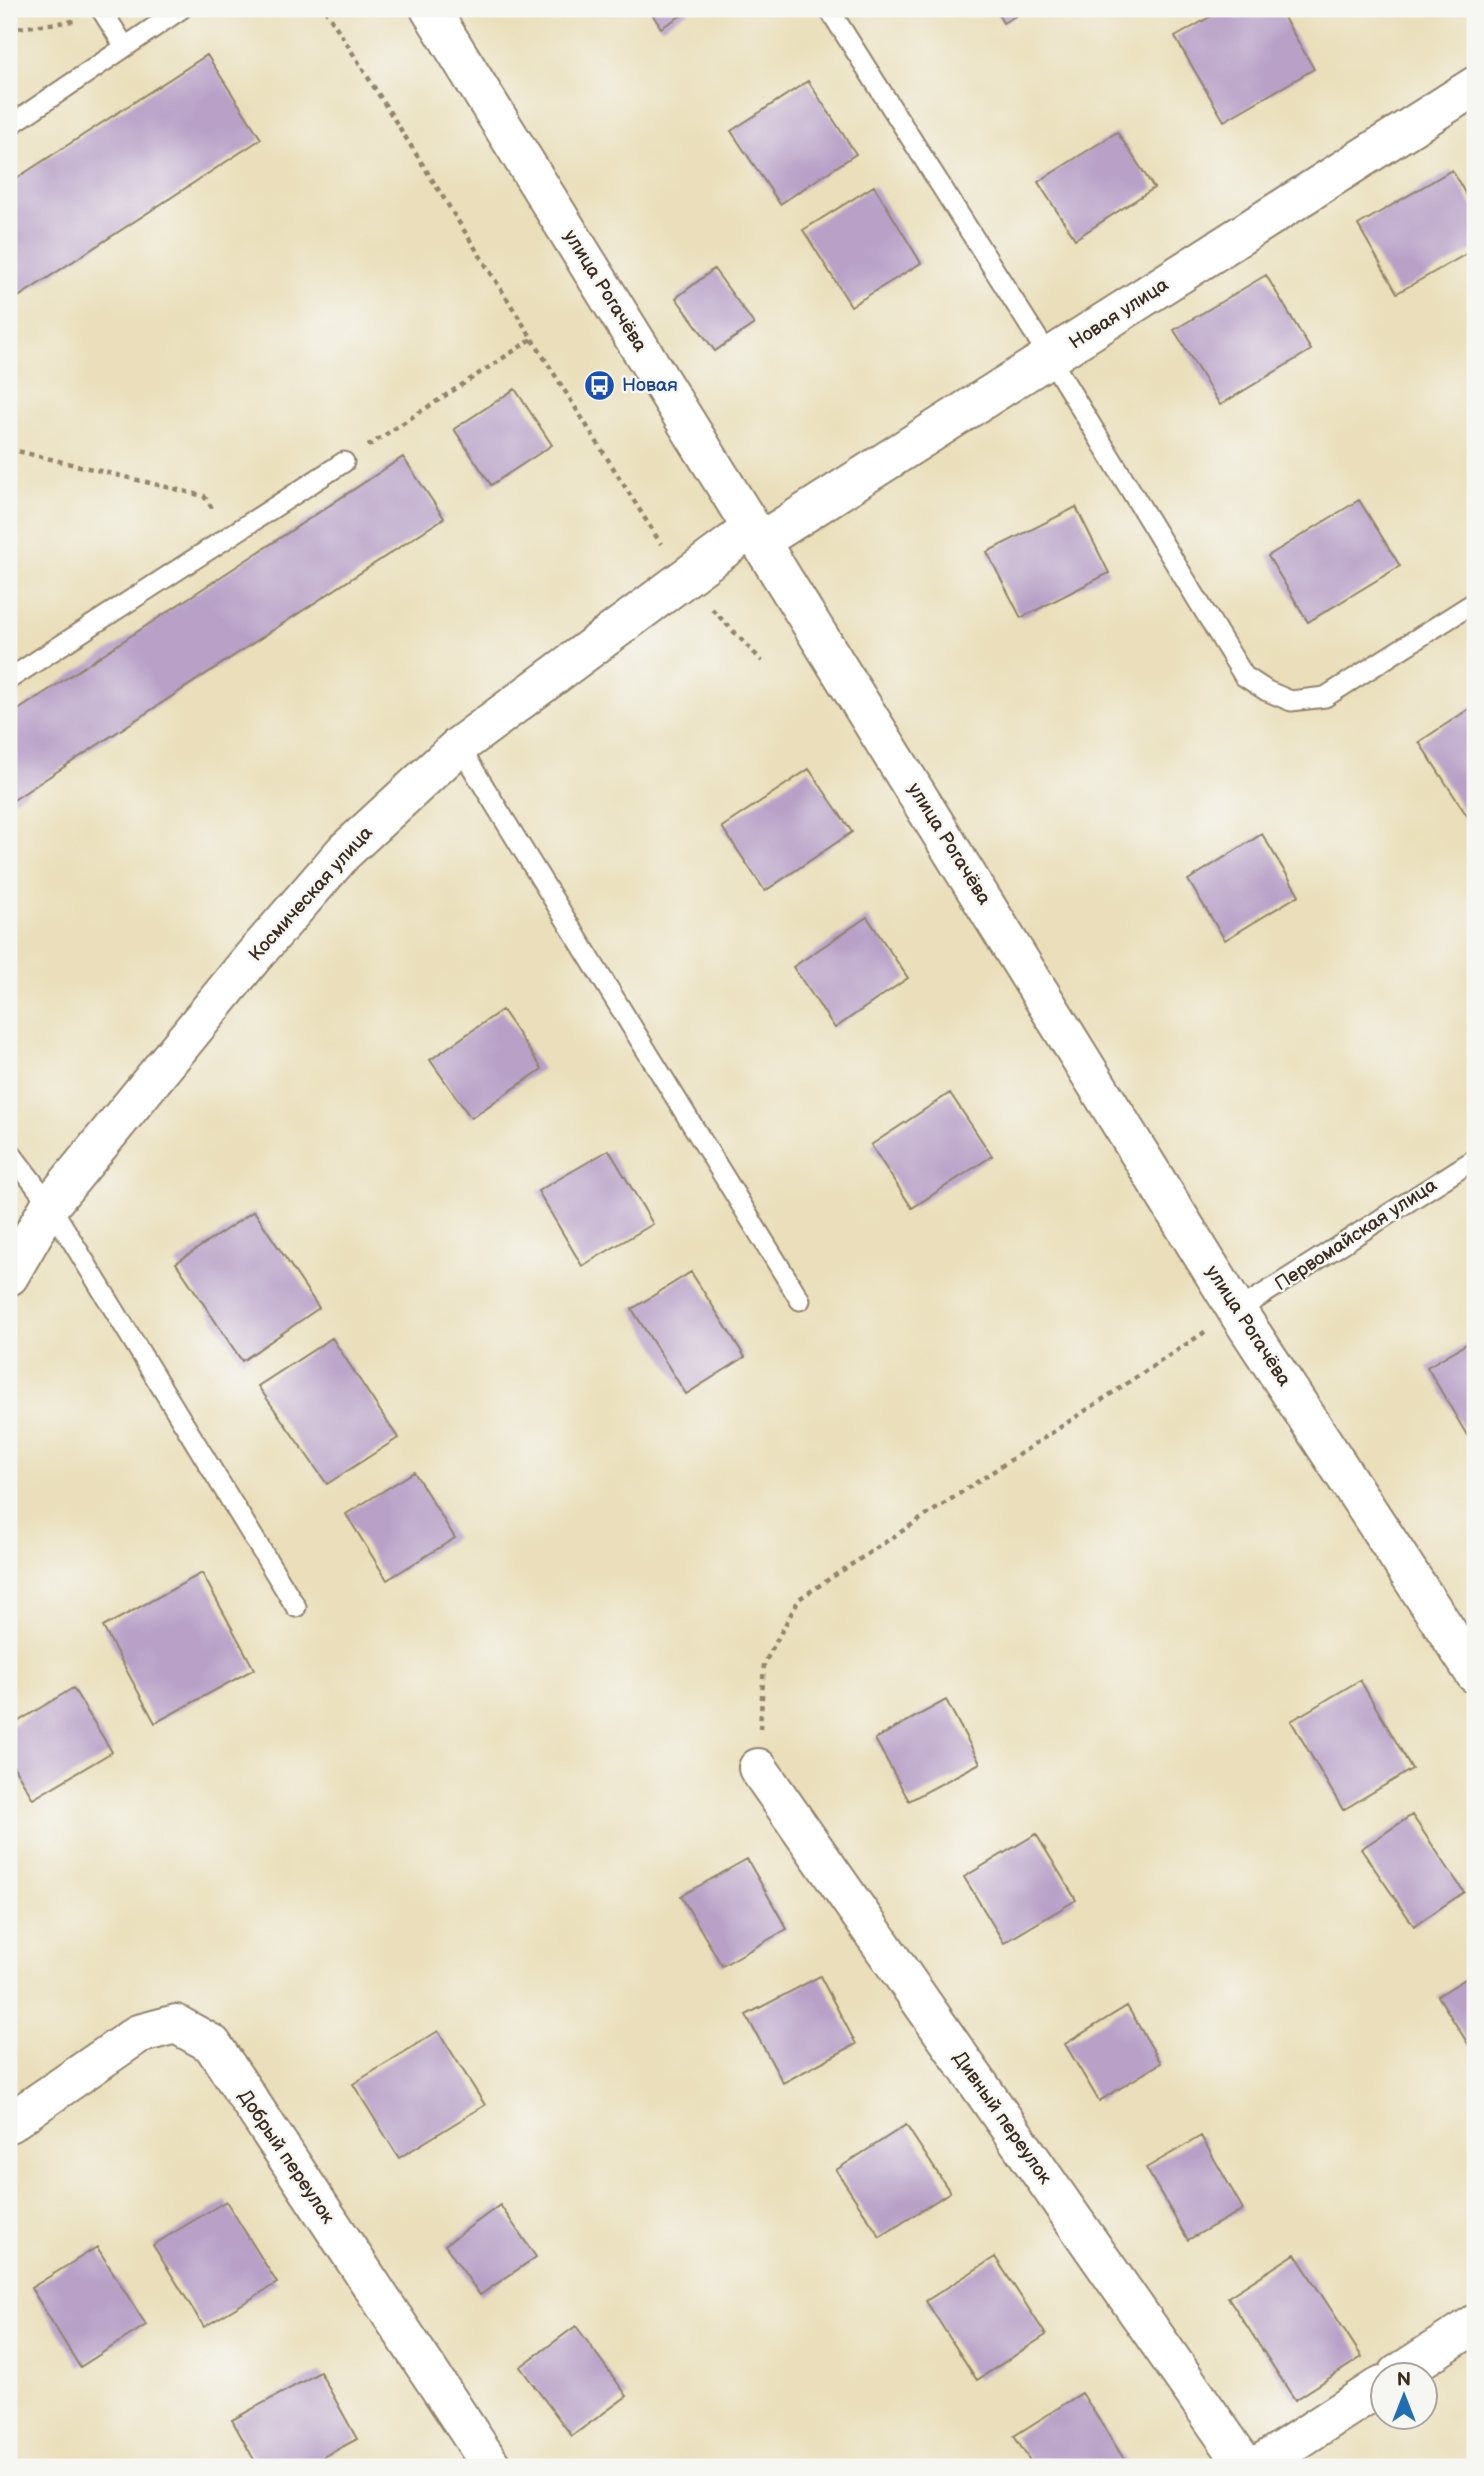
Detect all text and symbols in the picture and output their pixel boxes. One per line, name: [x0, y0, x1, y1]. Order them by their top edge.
street label: улица Рогачёва: [558, 226, 652, 356]
street label: Новая улица: [1065, 273, 1173, 355]
bus stop icon: Новая: [582, 368, 616, 402]
place label: Новая: [622, 374, 678, 397]
street label: улица Рогачёва: [902, 779, 996, 909]
street label: Космическая улица: [244, 822, 378, 966]
street label: Первомайская улица: [1271, 1174, 1441, 1296]
street label: улица Рогачёва: [1200, 1261, 1296, 1391]
street label: Дивный переулок: [948, 2047, 1056, 2189]
street label: Добрый переулок: [233, 2086, 339, 2228]
north arrow: [1368, 2360, 1438, 2430]
text: N: [1397, 2369, 1411, 2392]

